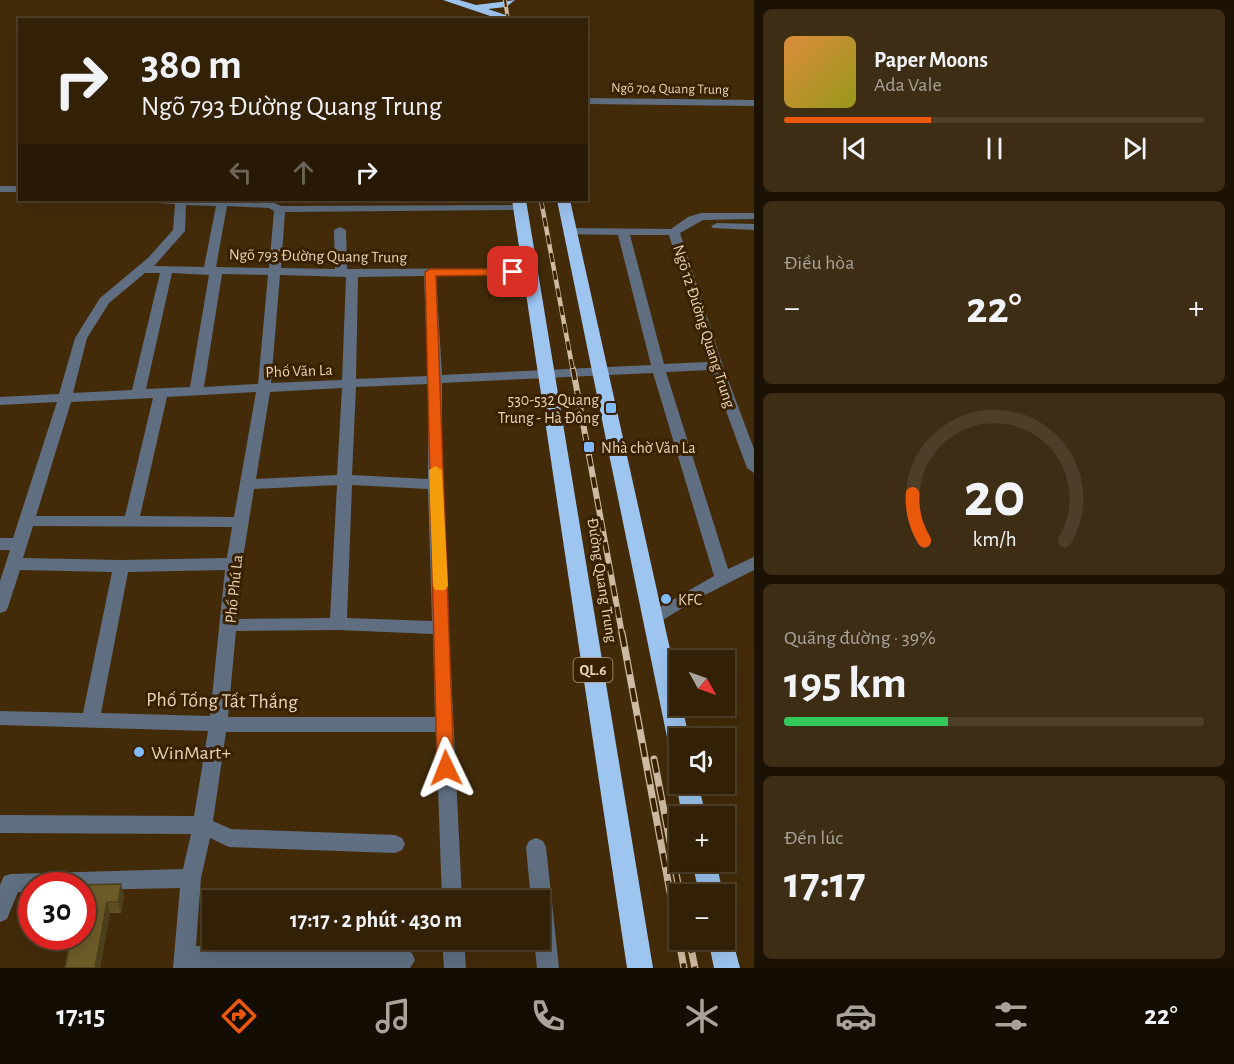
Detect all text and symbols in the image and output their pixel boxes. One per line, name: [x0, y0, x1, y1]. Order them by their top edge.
icon: right: [42, 42, 120, 120]
text: 380 m: [141, 44, 242, 86]
text: Paper Moons: [874, 49, 988, 71]
text: Ada Vale: [874, 75, 942, 95]
street label: Ngõ 704 Quang Trung: [611, 81, 729, 97]
text: Ngõ 793 Đường Quang Trung: [141, 93, 442, 120]
icon: previous: [838, 132, 871, 165]
icon: pause: [978, 132, 1011, 165]
icon: next: [1118, 132, 1151, 165]
icon: left: [224, 156, 257, 189]
icon: ahead: [287, 156, 320, 189]
icon: right: [350, 156, 383, 189]
street label: Ngõ 12 Đường Quang Trung: [669, 243, 738, 410]
street label: Ngõ 793 Đường Quang Trung: [229, 246, 408, 267]
pin: [487, 246, 538, 297]
text: Điều hòa: [784, 253, 854, 273]
icon: arrive: [496, 255, 529, 288]
text: 22°: [966, 286, 1022, 331]
text: −: [784, 292, 800, 325]
text: +: [1188, 292, 1204, 325]
street label: Phố Văn La: [265, 362, 333, 380]
place label: 530-532 Quang Trung - Hà Đông: [498, 392, 599, 426]
marker: 530-532 Quang Trung - Hà Đông: [604, 401, 618, 415]
marker: Nhà chờ Văn La: [582, 440, 596, 454]
place label: Nhà chờ Văn La: [601, 440, 696, 456]
text: 20: [963, 465, 1025, 527]
street label: Đường Quang Trung: [583, 517, 620, 644]
text: km/h: [972, 529, 1016, 550]
street label: Phố Phú La: [222, 554, 246, 624]
marker: KFC: [659, 592, 673, 606]
place label: KFC: [678, 592, 702, 608]
text: Quãng đường · 39%: [784, 628, 936, 648]
north arrow: [669, 650, 735, 716]
map controls: [669, 650, 735, 950]
road number: QL.6: [574, 658, 612, 682]
text: 195 km: [784, 661, 907, 706]
street label: Phố Tống Tất Thắng: [146, 690, 298, 712]
button: sound: [669, 728, 735, 794]
position arrow: [414, 736, 478, 800]
place label: WinMart+: [151, 743, 231, 763]
marker: WinMart+: [132, 745, 146, 759]
button: +: [669, 806, 735, 872]
text: Đến lúc: [784, 828, 843, 848]
text: 17:17: [784, 861, 866, 906]
speed limit sign: 30: [18, 872, 96, 950]
button: −: [669, 884, 735, 950]
text: 17:17 · 2 phút · 430 m: [290, 909, 462, 931]
icon: directions: [218, 995, 260, 1037]
icon: music: [372, 995, 414, 1037]
icon: phone: [527, 995, 569, 1037]
icon: climate: [681, 995, 723, 1037]
icon: car: [835, 995, 877, 1037]
icon: filters: [990, 995, 1032, 1037]
text: 17:15: [56, 1002, 105, 1029]
text: 22°: [1144, 1002, 1178, 1029]

